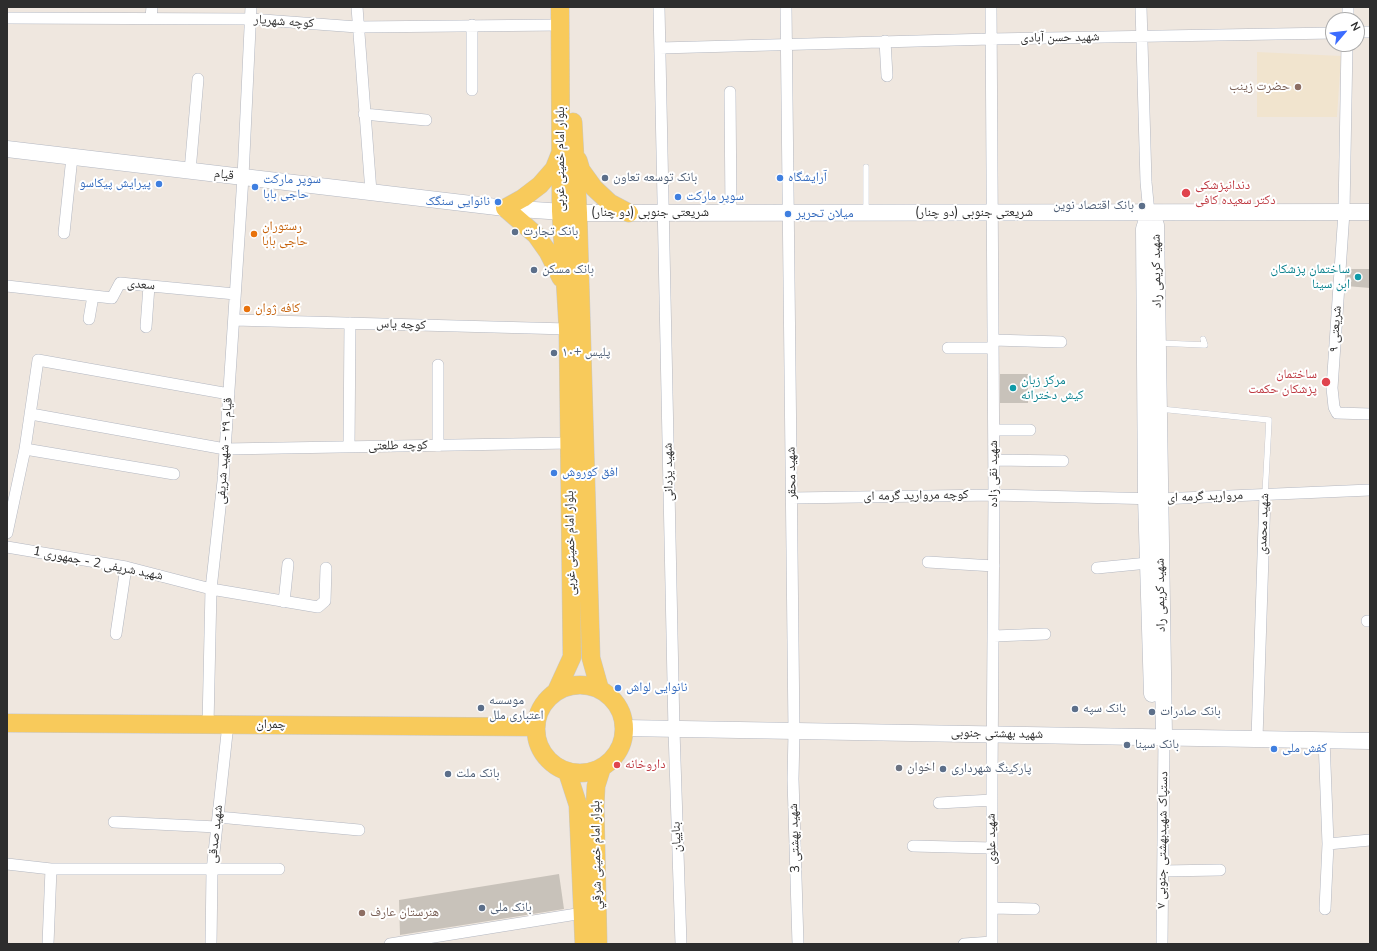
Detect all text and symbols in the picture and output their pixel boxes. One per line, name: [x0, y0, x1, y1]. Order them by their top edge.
street label: کوچه شهریار: [253, 12, 315, 32]
north arrow: [1325, 12, 1365, 52]
text: N: [1347, 19, 1364, 34]
street label: شهید حسن آبادی: [1020, 30, 1100, 46]
place label: حضرت زینب: [1229, 79, 1290, 95]
marker: حضرت زینب: [1293, 82, 1303, 92]
street label: بلوار امام خمینی غربی: [553, 106, 569, 212]
street label: قیام: [213, 166, 235, 184]
place label: بانک توسعه تعاون: [613, 170, 697, 186]
place label: آرایشگاه: [788, 170, 827, 186]
place label: سوپر مارکت حاجی بابا: [263, 172, 321, 203]
marker: بانک توسعه تعاون: [600, 173, 610, 183]
marker: آرایشگاه: [775, 173, 785, 183]
place label: پیرایش پیکاسو: [79, 176, 151, 192]
place label: دندانپزشکی دکتر سعیده کافی: [1195, 178, 1276, 209]
marker: پیرایش پیکاسو: [154, 179, 164, 189]
marker: سوپر مارکت حاجی بابا: [250, 182, 260, 192]
marker: دندانپزشکی دکتر سعیده کافی: [1180, 187, 1192, 199]
place label: سوپر مارکت: [686, 189, 744, 205]
marker: سوپر مارکت: [673, 192, 683, 202]
place label: نانوایی سنگک: [425, 194, 490, 210]
marker: نانوایی سنگک: [493, 197, 503, 207]
place label: بانک اقتصاد نوین: [1053, 198, 1134, 214]
marker: بانک اقتصاد نوین: [1137, 201, 1147, 211]
street label: شریعتی جنوبی (دو چنار): [591, 205, 709, 221]
street label: شریعتی جنوبی (دو چنار): [915, 205, 1033, 221]
place label: میلان تحریر: [796, 206, 854, 222]
marker: میلان تحریر: [783, 209, 793, 219]
place label: رستوران حاجی بابا: [262, 219, 308, 250]
place label: بانک تجارت: [523, 224, 578, 240]
marker: بانک تجارت: [510, 227, 520, 237]
marker: رستوران حاجی بابا: [249, 229, 259, 239]
street label: شهید کریمی راد: [1149, 234, 1165, 308]
place label: بانک مسکن: [542, 262, 594, 278]
place label: ساختمان پزشکان ابن سینا: [1270, 262, 1350, 293]
marker: بانک مسکن: [529, 265, 539, 275]
marker: ساختمان پزشکان ابن سینا: [1353, 272, 1363, 282]
street label: سعدی: [126, 276, 156, 294]
place label: کافه ژوان: [255, 301, 300, 317]
marker: کافه ژوان: [242, 304, 252, 314]
street label: شریعتی ۹: [1327, 305, 1345, 353]
street label: کوچه یاس: [376, 316, 426, 334]
place label: پلیس +۱۰: [562, 345, 610, 361]
marker: پلیس +۱۰: [549, 348, 559, 358]
place label: ساختمان پزشکان حکمت: [1248, 367, 1317, 398]
place label: مرکز زبان کیش دخترانه: [1021, 373, 1084, 404]
marker: ساختمان پزشکان حکمت: [1320, 376, 1332, 388]
marker: مرکز زبان کیش دخترانه: [1008, 383, 1018, 393]
street label: قیام ۲۹ - شهید شریفی: [213, 397, 237, 505]
street label: کوچه طلعتی: [368, 438, 428, 454]
street label: شهید نقی زاده: [986, 440, 1002, 508]
street label: شهید یزدانی: [661, 443, 677, 501]
street label: شهید محقر: [784, 447, 800, 499]
place label: افق کوروش: [562, 465, 618, 481]
marker: افق کوروش: [549, 468, 559, 478]
street label: کوچه مروارید گرمه ای: [863, 487, 969, 505]
street label: مروارید گرمه ای: [1167, 488, 1243, 506]
street label: بلوار امام خمینی غربی: [562, 490, 580, 596]
street label: شهید محمدی: [1255, 493, 1273, 555]
street label: شهید شریفی 2 - جمهوری 1: [32, 544, 164, 584]
street label: شهید کریمی راد: [1153, 558, 1169, 632]
place label: نانوایی لواش: [626, 680, 687, 696]
marker: نانوایی لواش: [613, 683, 623, 693]
place label: موسسه اعتباری ملل: [489, 693, 544, 724]
place label: بانک سپه: [1083, 701, 1126, 717]
marker: موسسه اعتباری ملل: [476, 703, 486, 713]
marker: بانک سپه: [1070, 704, 1080, 714]
place label: بانک صادرات: [1160, 704, 1221, 720]
marker: بانک صادرات: [1147, 707, 1157, 717]
street label: چمران: [256, 717, 286, 733]
street label: شهید بهشتی جنوبی: [951, 725, 1043, 743]
place label: بانک سینا: [1135, 737, 1179, 753]
marker: بانک سینا: [1122, 740, 1132, 750]
place label: کفش ملی: [1282, 741, 1327, 757]
marker: کفش ملی: [1269, 744, 1279, 754]
place label: داروخانه: [625, 757, 666, 773]
marker: داروخانه: [612, 760, 622, 770]
place label: اخوان: [907, 760, 935, 776]
place label: پارکینگ شهرداری: [951, 761, 1031, 777]
marker: اخوان: [894, 763, 904, 773]
marker: پارکینگ شهرداری: [938, 764, 948, 774]
place label: بانک ملت: [456, 766, 500, 782]
marker: بانک ملت: [443, 769, 453, 779]
street label: دستپاک شهیدبهشتی جنوبی ۷: [1154, 771, 1172, 909]
street label: بلوار امام خمینی شرقي: [588, 800, 606, 910]
street label: شهید بهشتی 3: [786, 803, 804, 873]
street label: شهید صدقی: [205, 804, 227, 864]
street label: شهید علوی: [984, 813, 1000, 865]
street label: بناییان: [669, 821, 685, 853]
place label: بانک ملی: [490, 900, 532, 916]
marker: بانک ملی: [477, 903, 487, 913]
place label: هنرستان عارف: [370, 905, 439, 921]
marker: هنرستان عارف: [357, 908, 367, 918]

